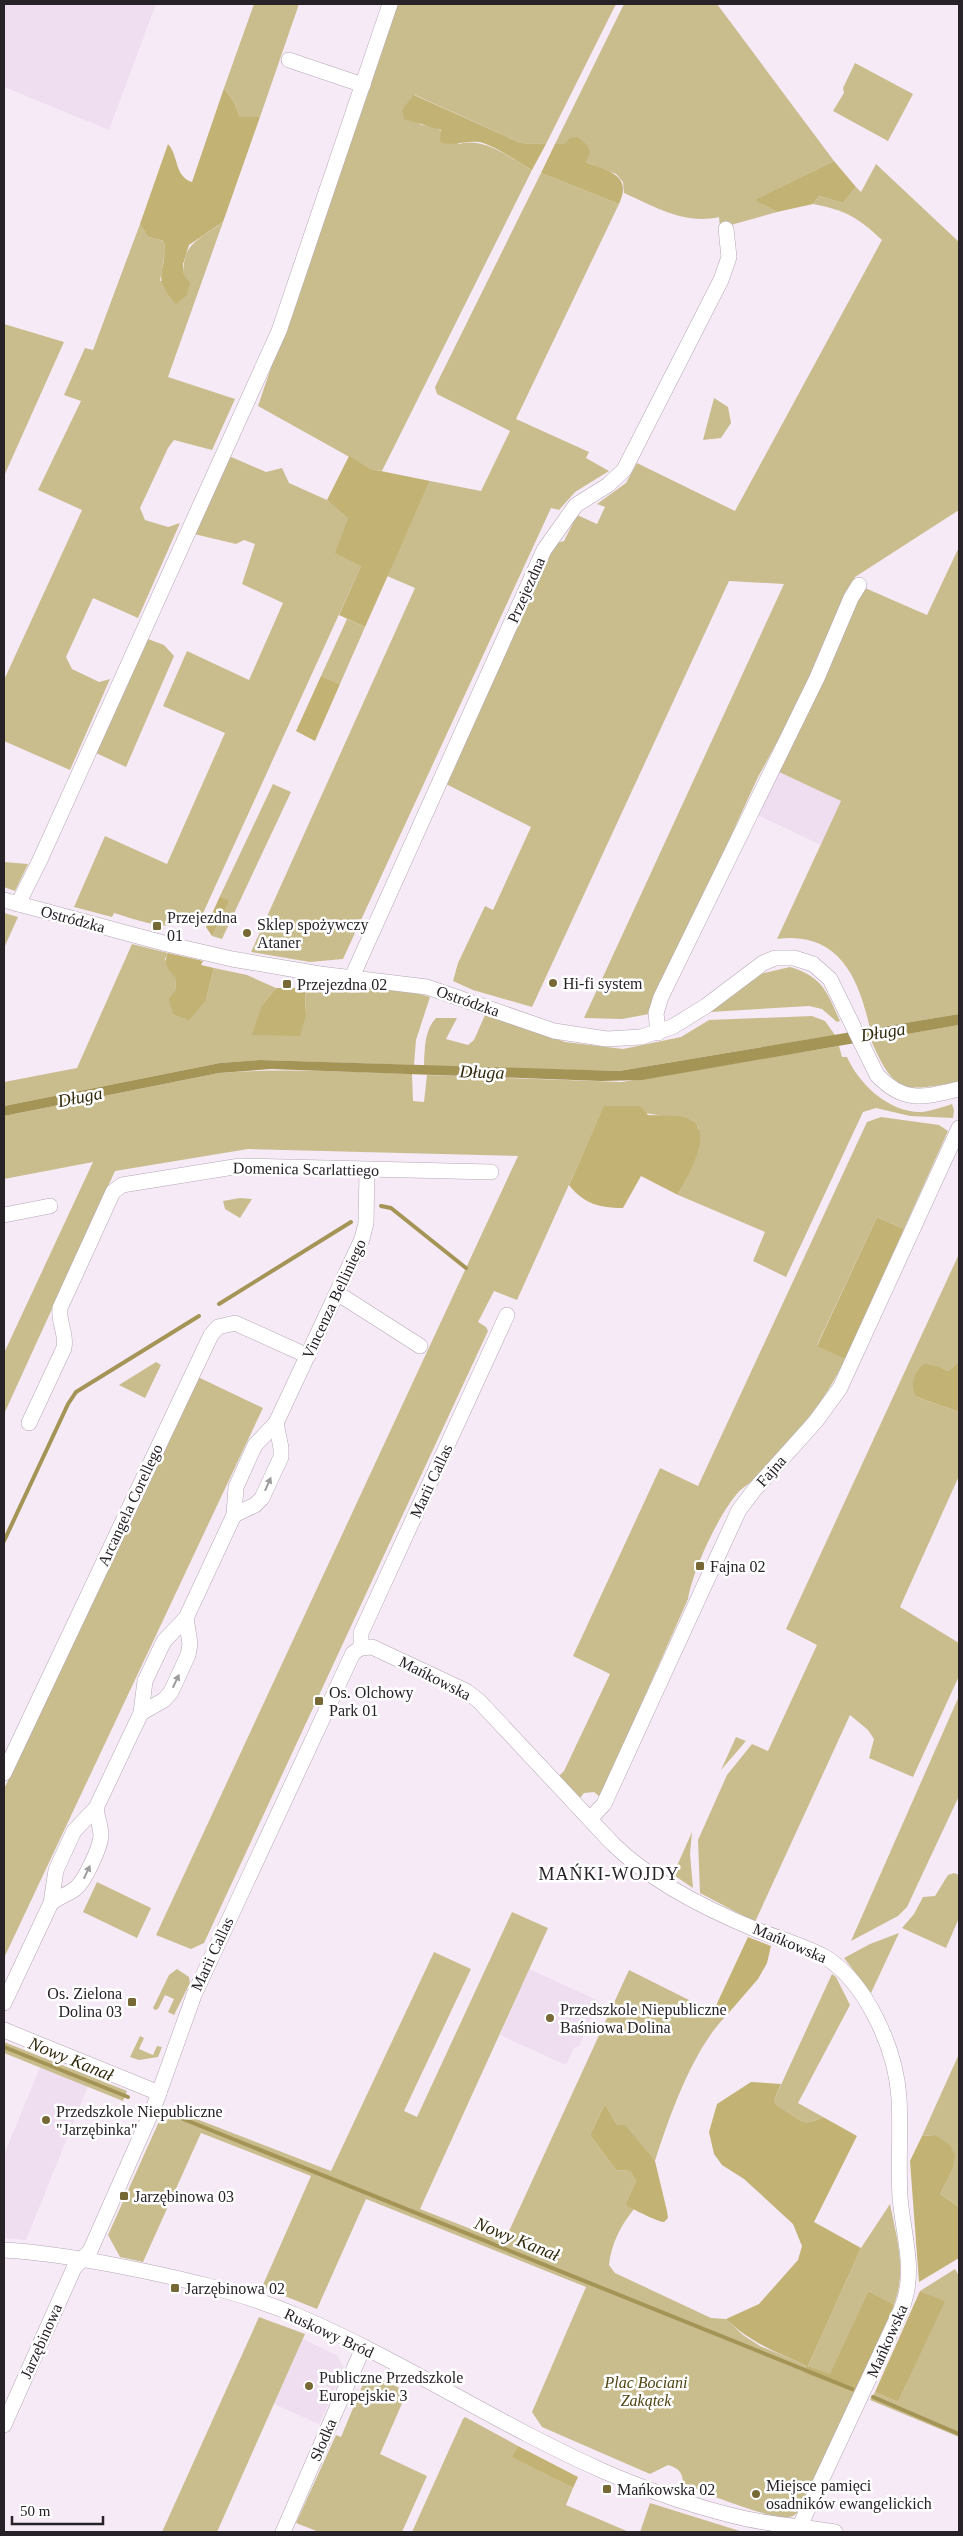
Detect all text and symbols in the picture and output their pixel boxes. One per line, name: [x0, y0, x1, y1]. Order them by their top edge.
street label: Przejezdna: [504, 554, 549, 626]
street label: Ostródzka: [39, 902, 107, 936]
place label: Przejezdna 01: [167, 909, 237, 944]
place label: Sklep spożywczy Ataner: [257, 916, 369, 951]
marker: Przejezdna 01: [151, 920, 163, 932]
marker: Sklep spożywczy Ataner: [241, 927, 253, 939]
place label: Hi-fi system: [563, 975, 643, 993]
place label: Przejezdna 02: [297, 976, 387, 994]
marker: Hi-fi system: [547, 977, 559, 989]
marker: Przejezdna 02: [281, 978, 293, 990]
street label: Ostródzka: [434, 982, 502, 1020]
water label: Długa: [858, 1019, 907, 1046]
water label: Długa: [458, 1061, 505, 1083]
water label: Długa: [55, 1083, 104, 1111]
street label: Domenica Scarlattiego: [233, 1159, 379, 1180]
street label: Vincenza Belliniego: [299, 1236, 370, 1362]
street label: Arcangela Corellego: [94, 1441, 167, 1569]
street label: Marii Callas: [406, 1441, 456, 1521]
street label: Fajna: [753, 1452, 790, 1491]
one-way arrow: [265, 1477, 273, 1491]
place label: Fajna 02: [710, 1558, 766, 1576]
marker: Fajna 02: [694, 1560, 706, 1572]
street label: Mańkowska: [396, 1653, 474, 1703]
one-way arrow: [172, 1674, 180, 1689]
place label: Os. Olchowy Park 01: [329, 1684, 413, 1719]
marker: Os. Olchowy Park 01: [313, 1695, 325, 1707]
district label: MAŃKI-WOJDY: [539, 1863, 679, 1884]
one-way arrow: [83, 1865, 91, 1879]
street label: Marii Callas: [187, 1914, 237, 1994]
street label: Mańkowska: [751, 1920, 829, 1966]
place label: Os. Zielona Dolina 03: [47, 1985, 122, 2020]
marker: Os. Zielona Dolina 03: [126, 1996, 138, 2008]
place label: Przedszkole Niepubliczne Baśniowa Dolina: [560, 2001, 727, 2036]
marker: Przedszkole Niepubliczne Baśniowa Dolina: [544, 2012, 556, 2024]
water label: Nowy Kanał: [25, 2033, 117, 2085]
place label: Przedszkole Niepubliczne "Jarzębinka": [56, 2103, 223, 2139]
marker: Przedszkole Niepubliczne "Jarzębinka": [40, 2114, 52, 2126]
place label: Jarzębinowa 03: [134, 2188, 234, 2206]
marker: Jarzębinowa 03: [118, 2190, 130, 2202]
water label: Nowy Kanał: [471, 2213, 563, 2265]
place label: Jarzębinowa 02: [185, 2280, 285, 2298]
marker: Jarzębinowa 02: [169, 2282, 181, 2294]
street label: Jarzębinowa: [17, 2301, 66, 2381]
street label: Mańkowska: [863, 2302, 911, 2380]
street label: Ruskowy Bród: [281, 2305, 376, 2362]
place label: Publiczne Przedszkole Europejskie 3: [319, 2369, 463, 2405]
park label: Plac Bociani Zakątek: [603, 2374, 688, 2410]
marker: Publiczne Przedszkole Europejskie 3: [303, 2380, 315, 2392]
street label: Słodka: [306, 2416, 340, 2464]
place label: Miejsce pamięci osadników ewangelickich: [766, 2477, 932, 2513]
place label: Mańkowska 02: [617, 2481, 715, 2498]
marker: Mańkowska 02: [601, 2483, 613, 2495]
marker: Miejsce pamięci osadników ewangelickich: [750, 2488, 762, 2500]
scale bar: [12, 2494, 104, 2526]
text: 50 m: [20, 2503, 51, 2519]

